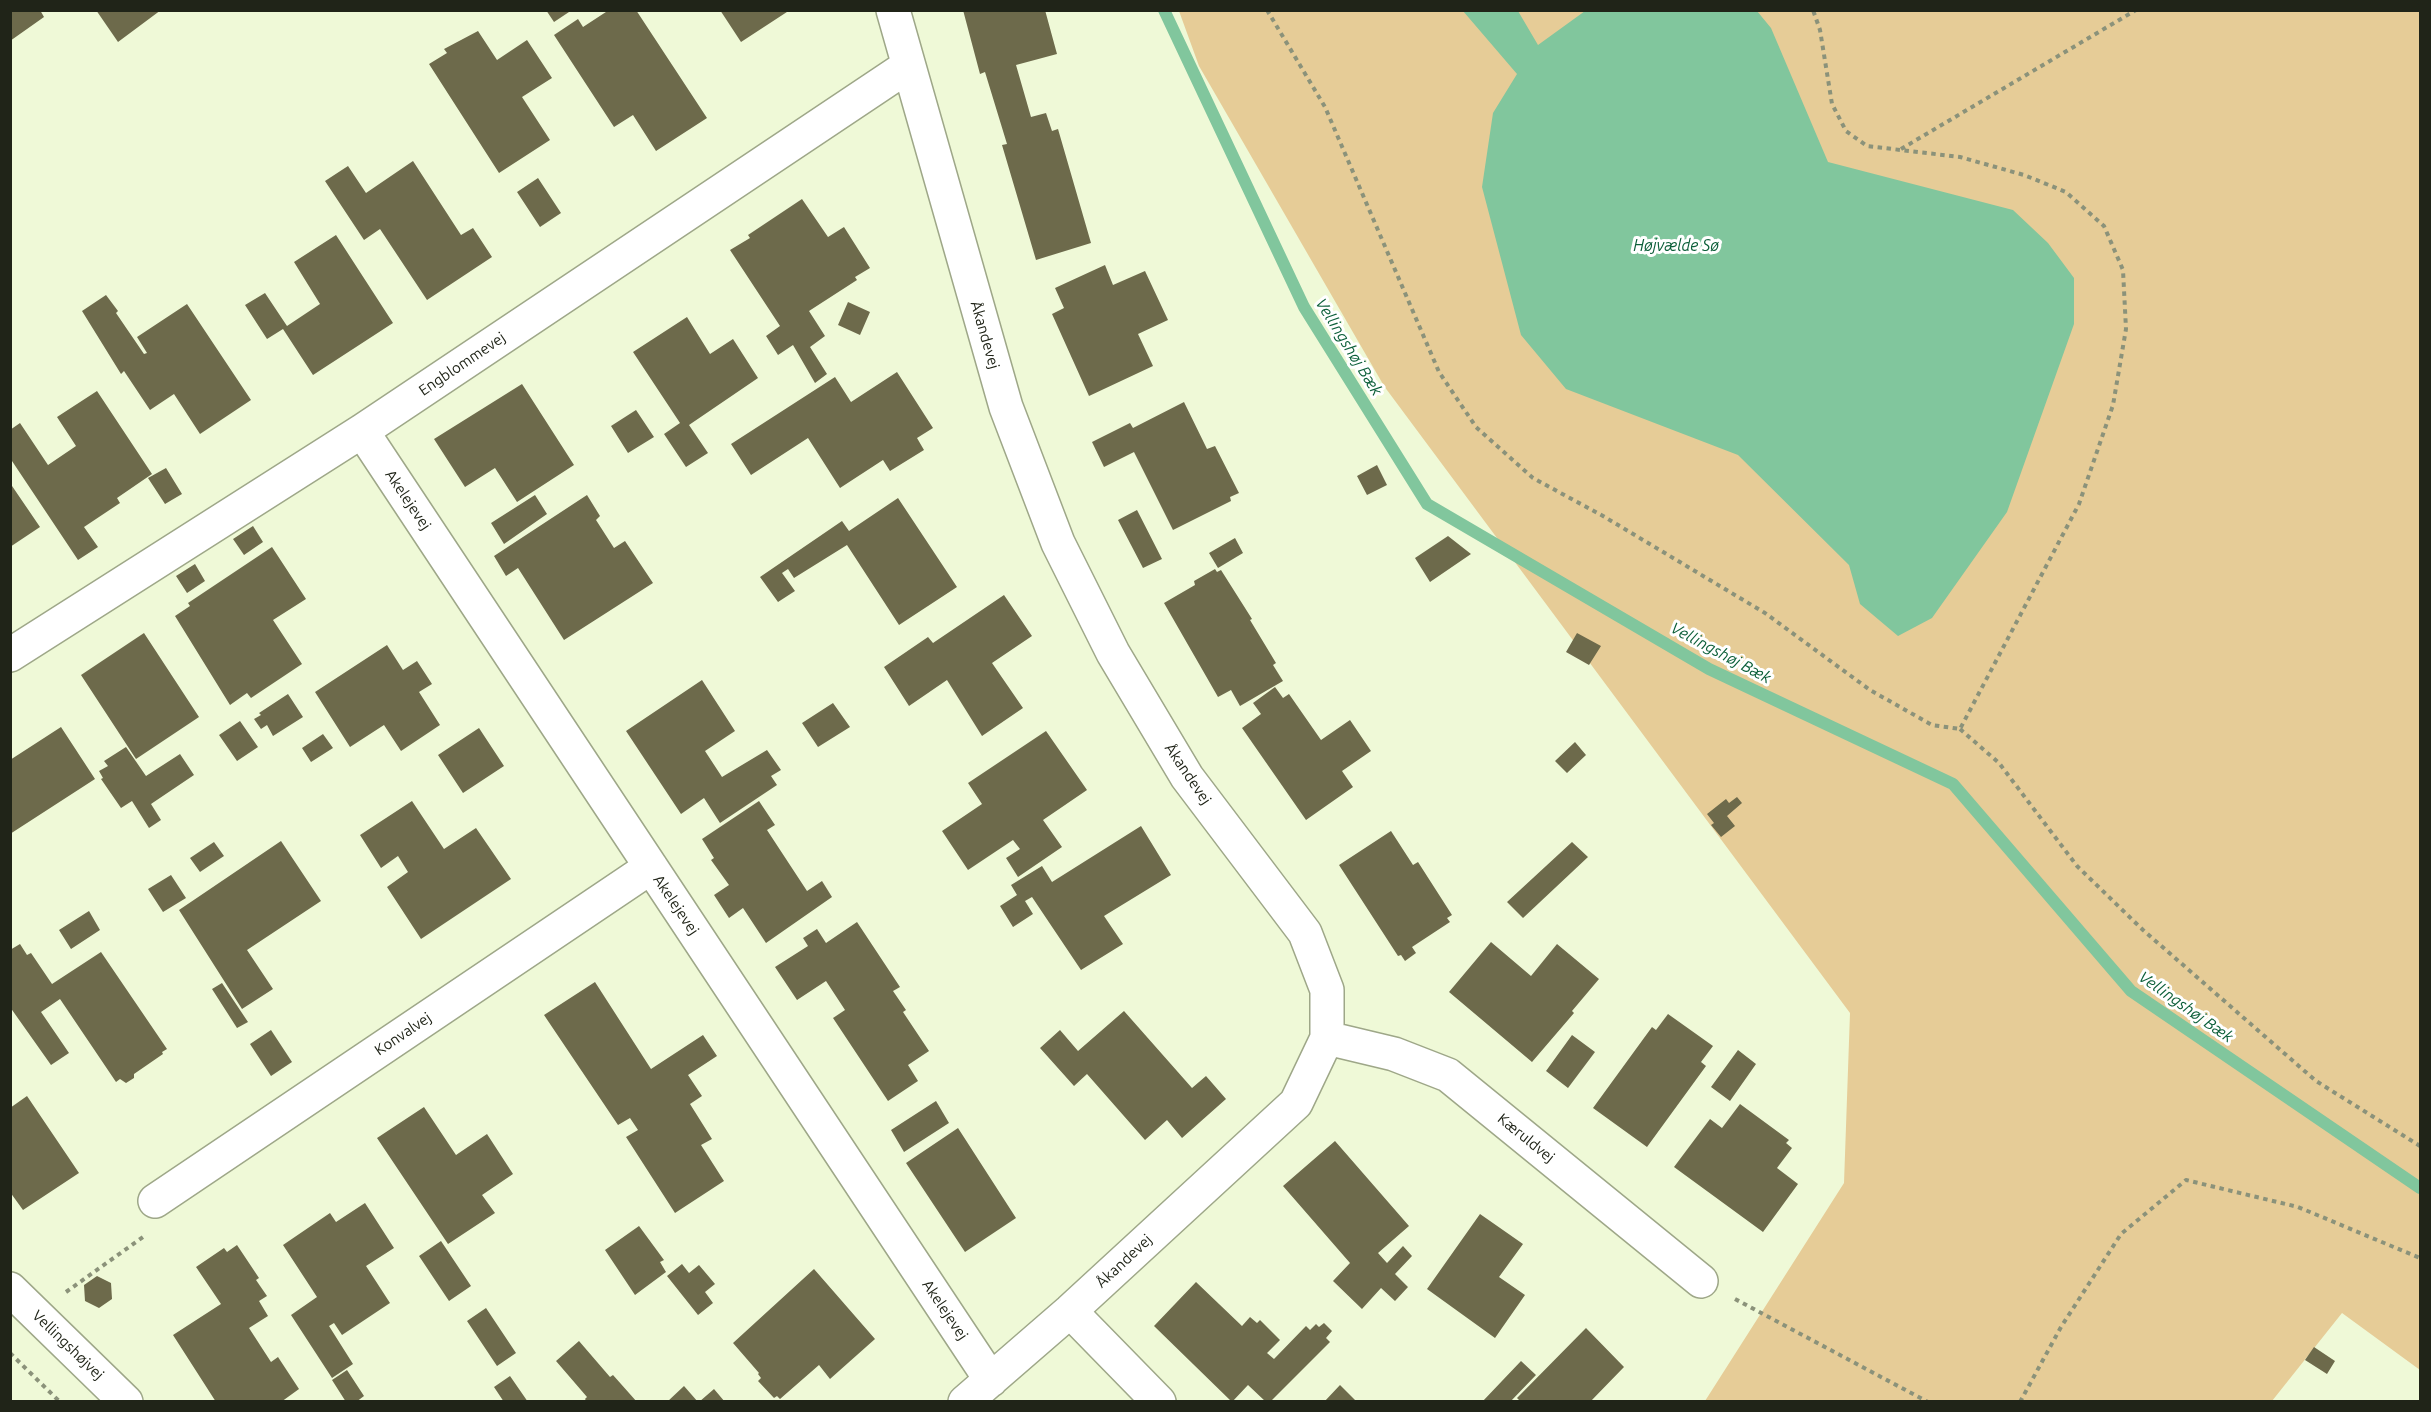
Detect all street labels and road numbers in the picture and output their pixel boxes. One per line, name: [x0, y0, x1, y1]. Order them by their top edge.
street label: Åkandevej: [967, 299, 1003, 371]
street label: Engblommevej: [415, 328, 509, 400]
street label: Akelejevej: [381, 466, 435, 534]
street label: Åkandevej: [1161, 740, 1215, 808]
street label: Akelejevej: [649, 871, 703, 939]
street label: Konvalvej: [371, 1009, 435, 1059]
street label: Kæruldvej: [1494, 1110, 1558, 1166]
street label: Åkandevej: [1092, 1231, 1156, 1291]
street label: Akelejevej: [918, 1276, 972, 1344]
street label: Vellingshøjvej: [28, 1306, 108, 1384]

